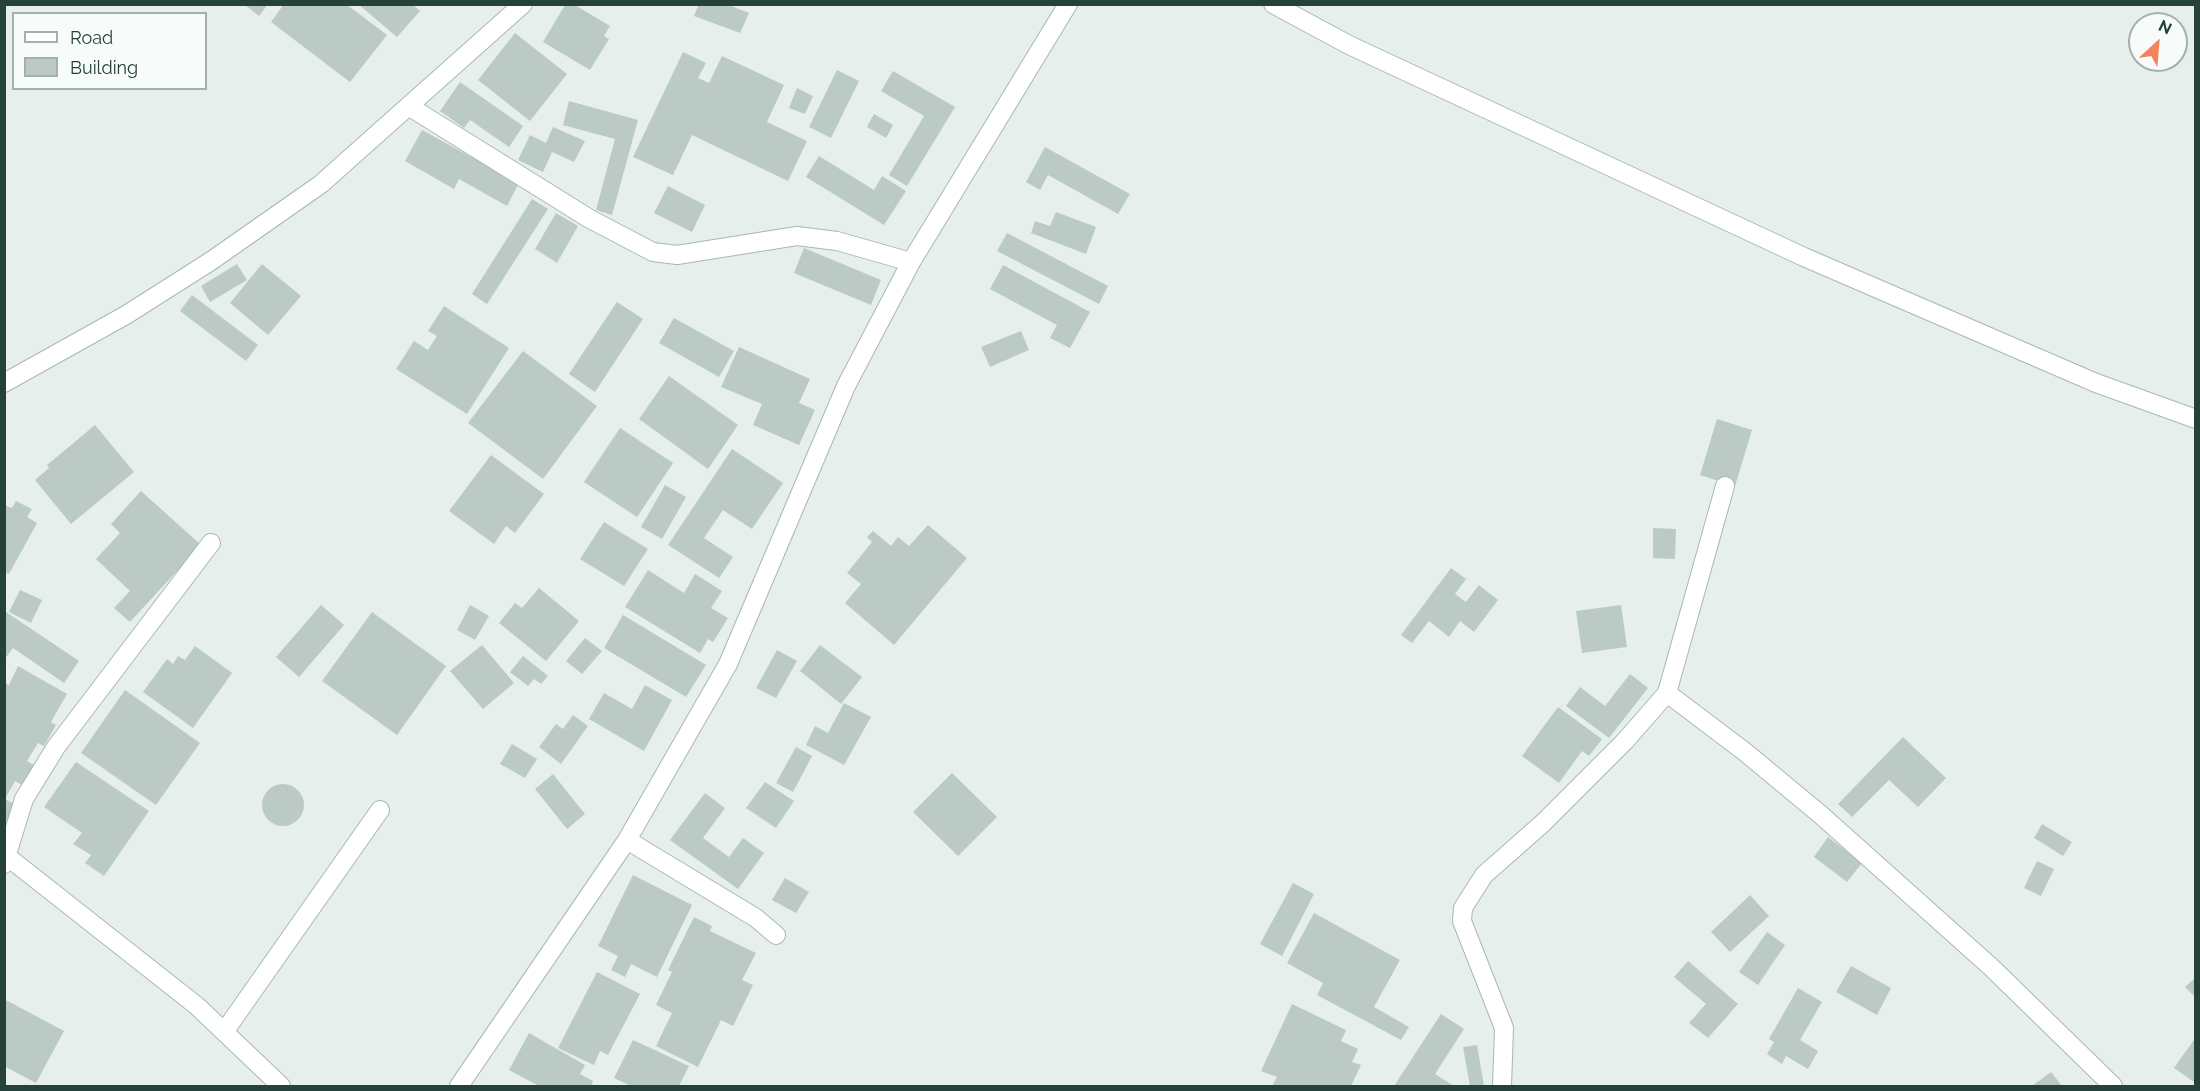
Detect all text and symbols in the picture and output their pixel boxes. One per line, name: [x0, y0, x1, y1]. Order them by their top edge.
legend: [12, 12, 207, 90]
north arrow: [2128, 12, 2188, 72]
text: N: [2156, 16, 2175, 38]
text: Road: [70, 27, 113, 48]
text: Building: [70, 57, 138, 78]

